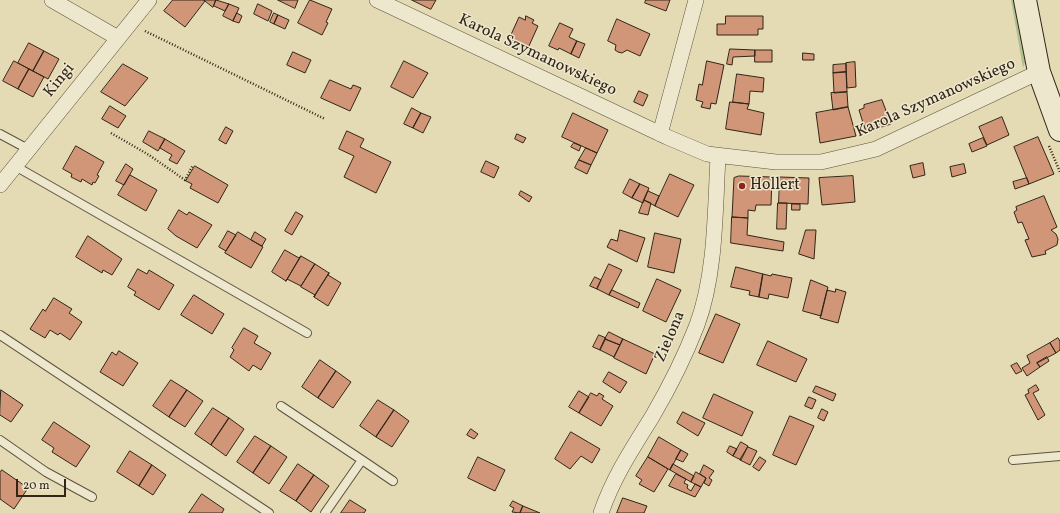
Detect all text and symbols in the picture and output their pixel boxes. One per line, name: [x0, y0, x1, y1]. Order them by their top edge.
street label: Karola Szymanowskiego: [455, 11, 619, 101]
street label: Karola Szymanowskiego: [853, 55, 1019, 143]
street label: Kingi: [41, 60, 79, 102]
place label: Hollert: [750, 176, 800, 196]
marker: Hollert: [737, 181, 747, 191]
street label: Zielona: [652, 309, 690, 365]
scale bar: [18, 471, 68, 497]
text: 20 m: [23, 478, 50, 494]

